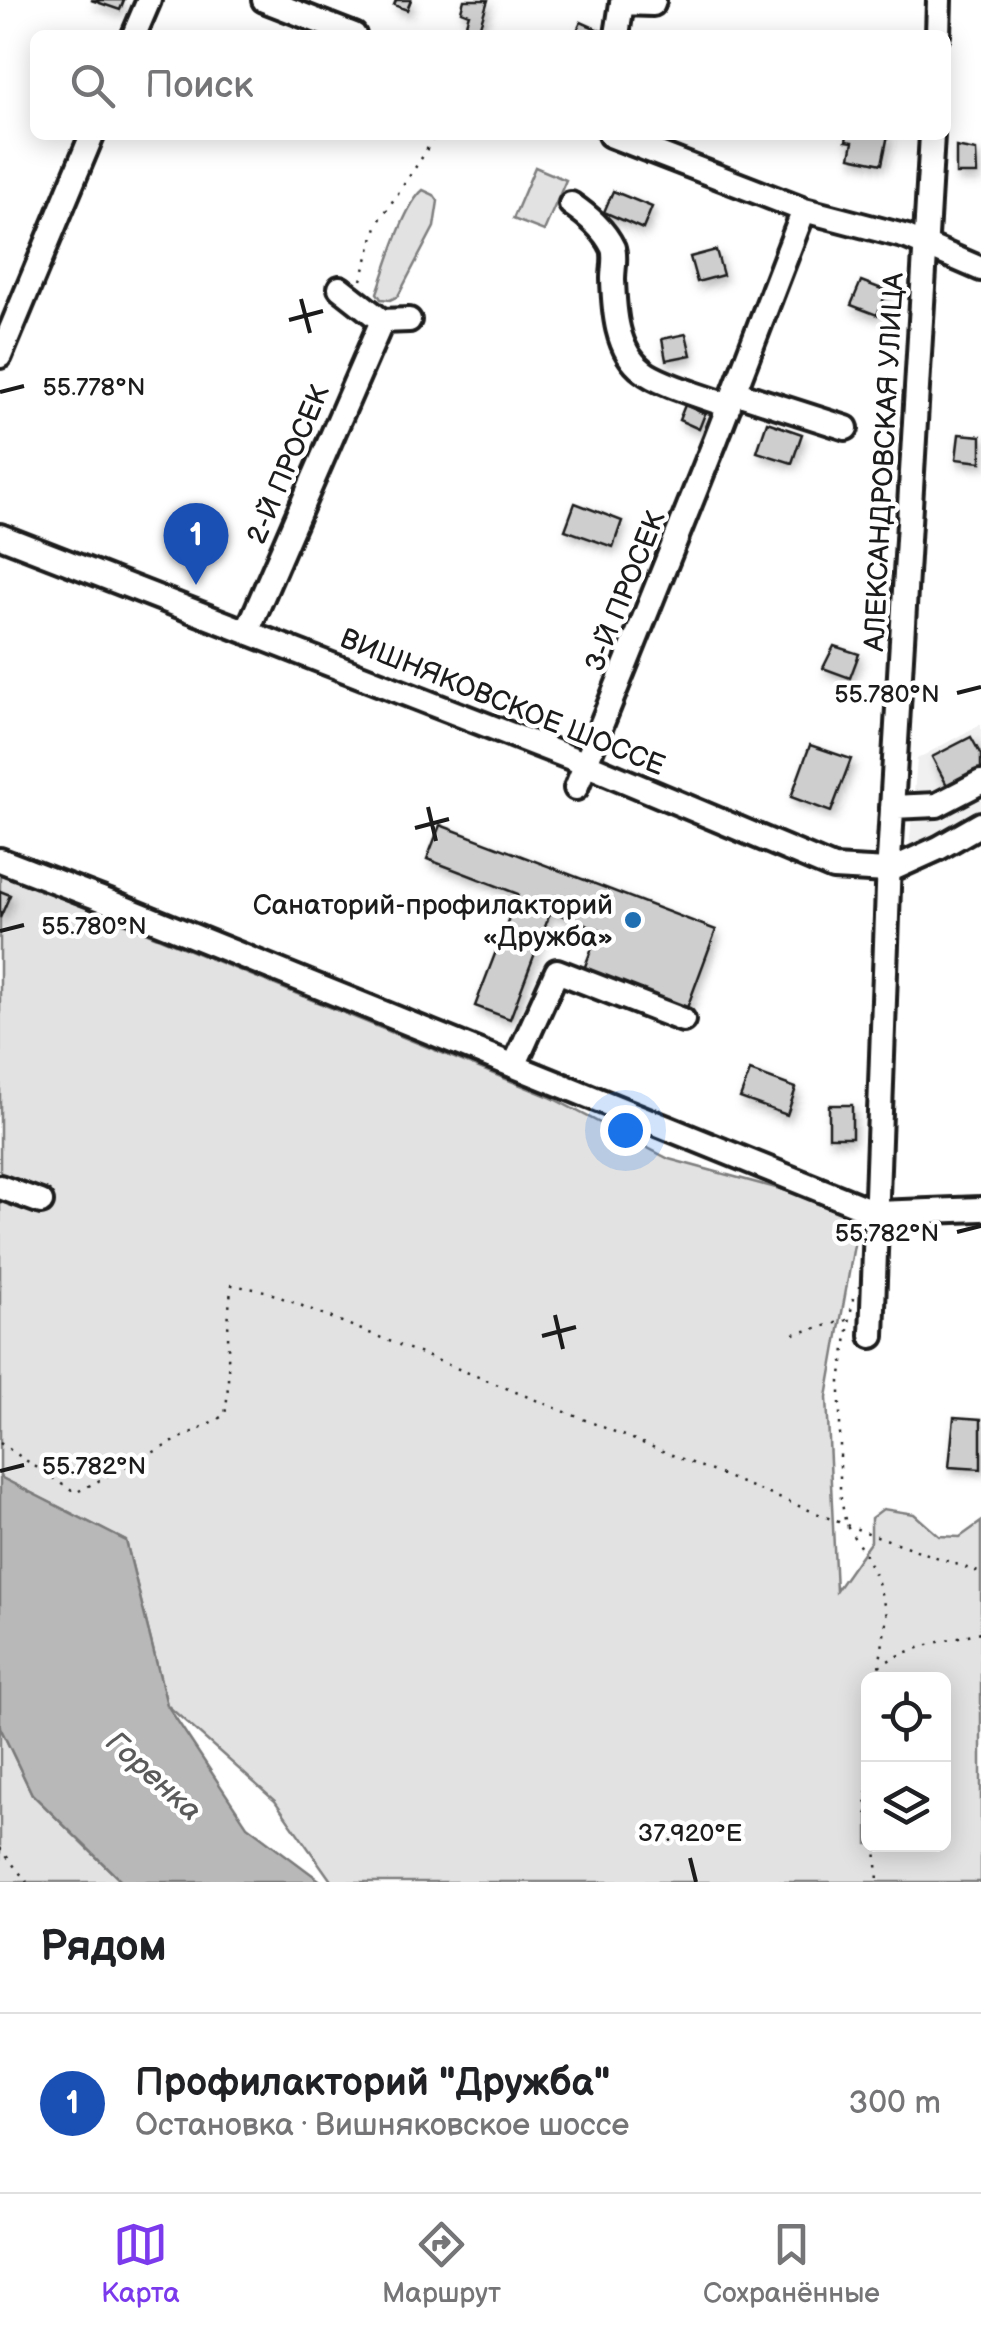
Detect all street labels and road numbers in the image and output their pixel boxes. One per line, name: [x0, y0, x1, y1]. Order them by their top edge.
street label: АЛЕКСАНДРОВСКАЯ УЛИЦА: [858, 271, 911, 653]
street label: 2-Й ПРОСЕК: [240, 379, 337, 549]
street label: 3-Й ПРОСЕК: [578, 506, 673, 676]
street label: ВИШНЯКОВСКОЕ ШОССЕ: [335, 622, 670, 783]

